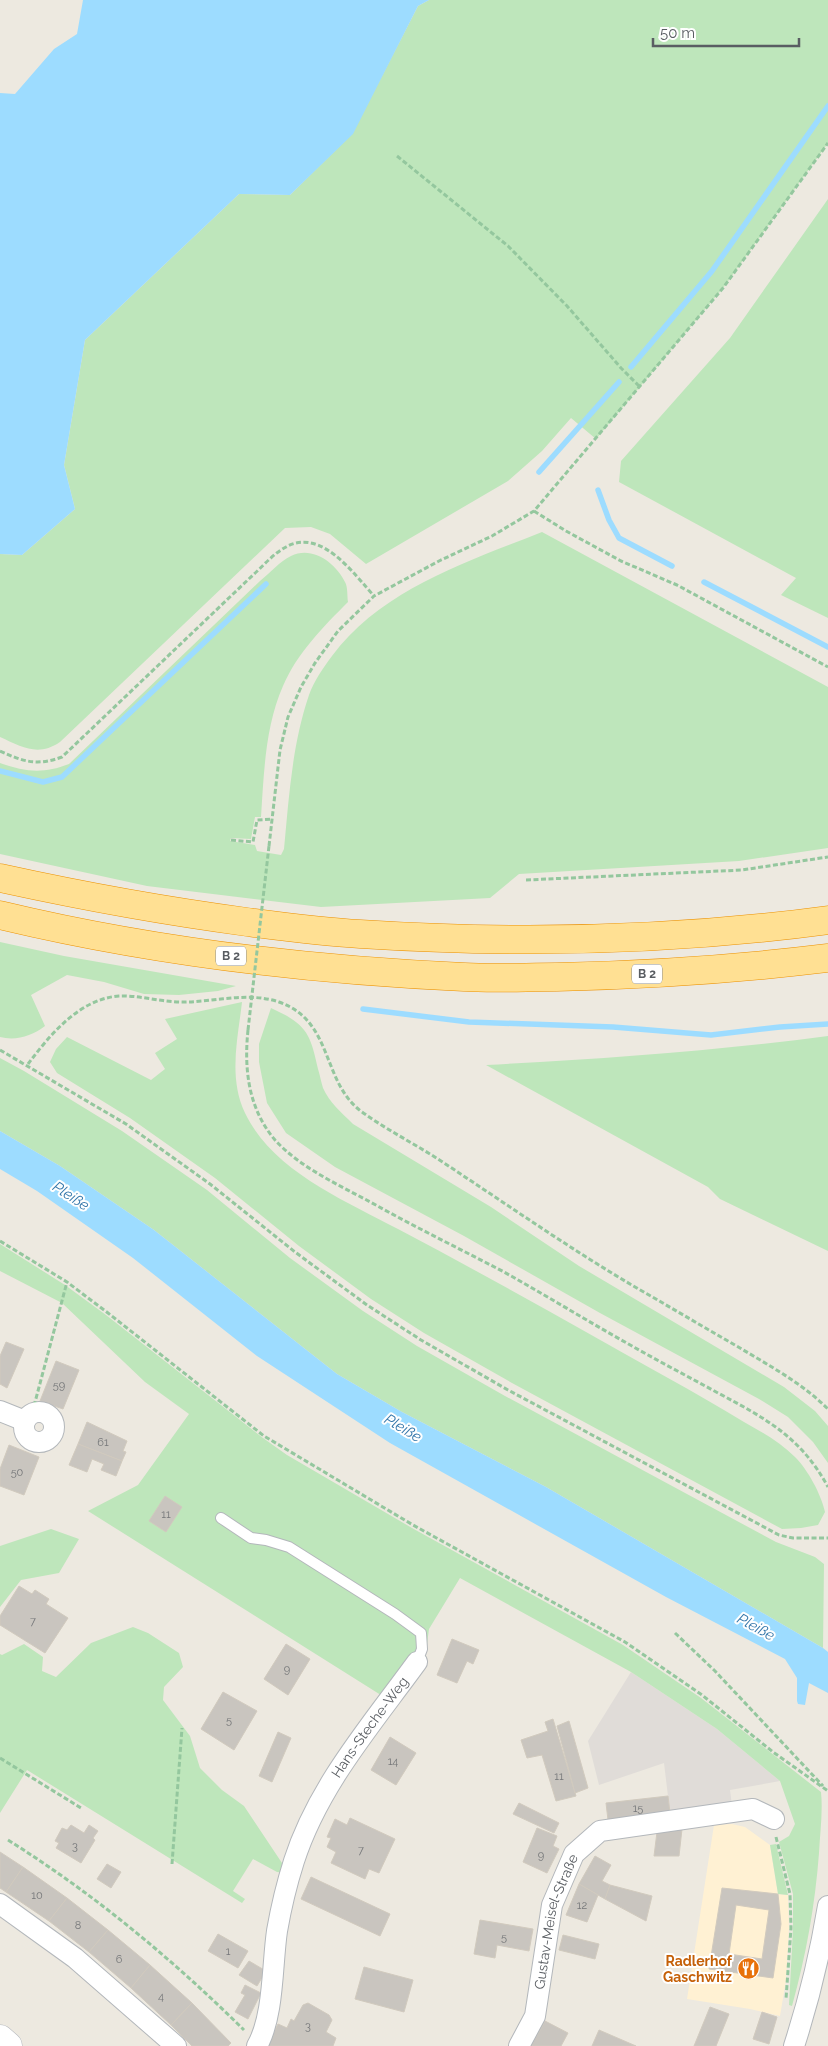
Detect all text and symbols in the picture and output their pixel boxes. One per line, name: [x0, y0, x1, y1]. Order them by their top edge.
scale bar: [653, 15, 799, 47]
text: 50 m: [660, 24, 695, 42]
road number: B 2: [216, 946, 246, 966]
road number: B 2: [632, 964, 662, 984]
water label: Pleiße: [49, 1178, 93, 1214]
house number: 59: [53, 1379, 65, 1392]
water label: Pleiße: [381, 1410, 425, 1446]
house number: 61: [97, 1436, 109, 1449]
house number: 50: [11, 1466, 24, 1479]
house number: 11: [161, 1508, 171, 1521]
water label: Pleiße: [734, 1609, 778, 1645]
house number: 7: [30, 1615, 36, 1628]
house number: 9: [284, 1663, 290, 1676]
street label: Hans-Steche-Weg: [328, 1674, 411, 1780]
house number: 5: [226, 1714, 232, 1727]
house number: 14: [388, 1755, 398, 1768]
house number: 11: [554, 1770, 564, 1783]
house number: 15: [633, 1802, 643, 1815]
house number: 3: [72, 1840, 78, 1853]
house number: 7: [358, 1844, 364, 1857]
house number: 9: [538, 1849, 544, 1862]
street label: Gustav-Meisel-Straße: [531, 1852, 581, 1990]
house number: 10: [31, 1889, 43, 1902]
house number: 12: [577, 1899, 587, 1912]
house number: 8: [75, 1919, 81, 1932]
house number: 5: [501, 1931, 507, 1944]
house number: 1: [226, 1945, 231, 1958]
house number: 6: [116, 1953, 123, 1966]
place label: Radlerhof Gaschwitz: [663, 1953, 733, 1985]
restaurant icon: Radlerhof Gaschwitz: [736, 1957, 760, 1981]
house number: 4: [158, 1990, 164, 2003]
house number: 3: [305, 2020, 311, 2033]

